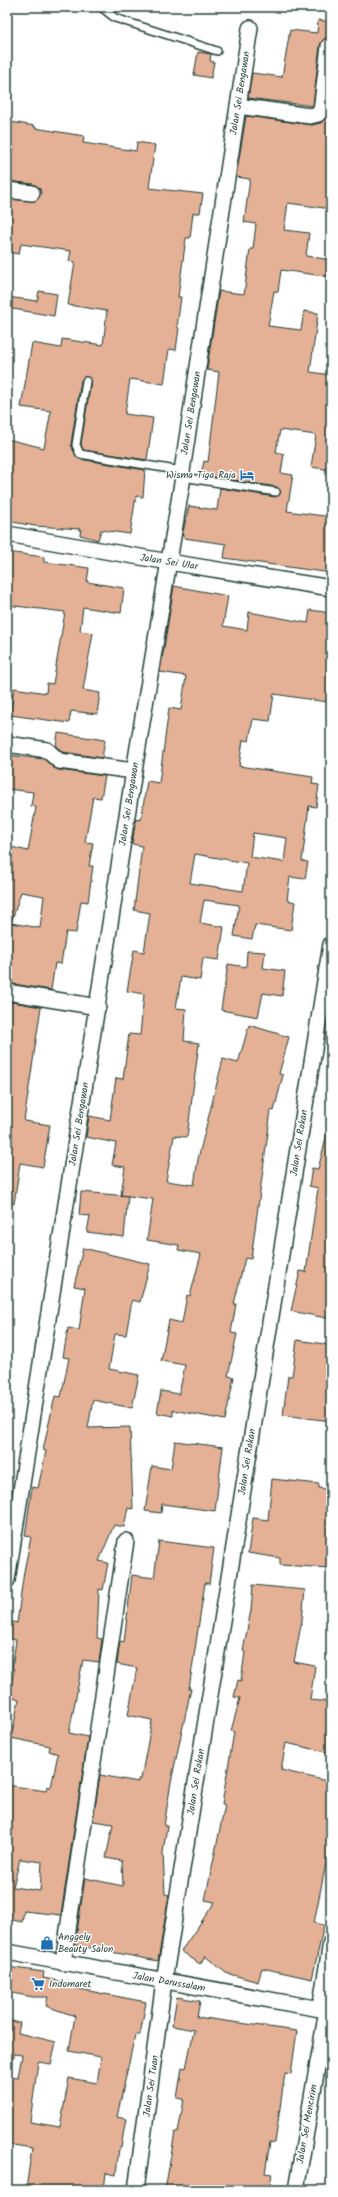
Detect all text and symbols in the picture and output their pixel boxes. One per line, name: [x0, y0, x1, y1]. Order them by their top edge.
street label: Jalan Sei Bengawan: [225, 50, 255, 136]
street label: Jalan Sei Bengawan: [176, 370, 206, 456]
place label: Wisma Tiga Raja: [166, 467, 236, 483]
hotel icon: Wisma Tiga Raja: [239, 467, 255, 483]
street label: Jalan Sei Ular: [139, 550, 200, 575]
street label: Jalan Sei Bengawan: [114, 761, 144, 847]
street label: Jalan Sei Bengawan: [64, 1081, 94, 1167]
street label: Jalan Sei Rokan: [286, 1109, 312, 1177]
street label: Jalan Sei Rokan: [234, 1428, 260, 1496]
street label: Jalan Sei Rokan: [183, 1748, 209, 1816]
place label: Anggely Beauty Salon: [58, 1929, 113, 1957]
shop icon: Anggely Beauty Salon: [39, 1935, 55, 1951]
street label: Jalan Darussalam: [131, 1968, 207, 1996]
supermarket icon: Indomaret: [30, 1976, 46, 1992]
place label: Indomaret: [49, 1976, 91, 1992]
street label: Jalan Sei Tuan: [139, 2054, 163, 2118]
street label: Jalan Sei Mencirim: [292, 2083, 322, 2165]

